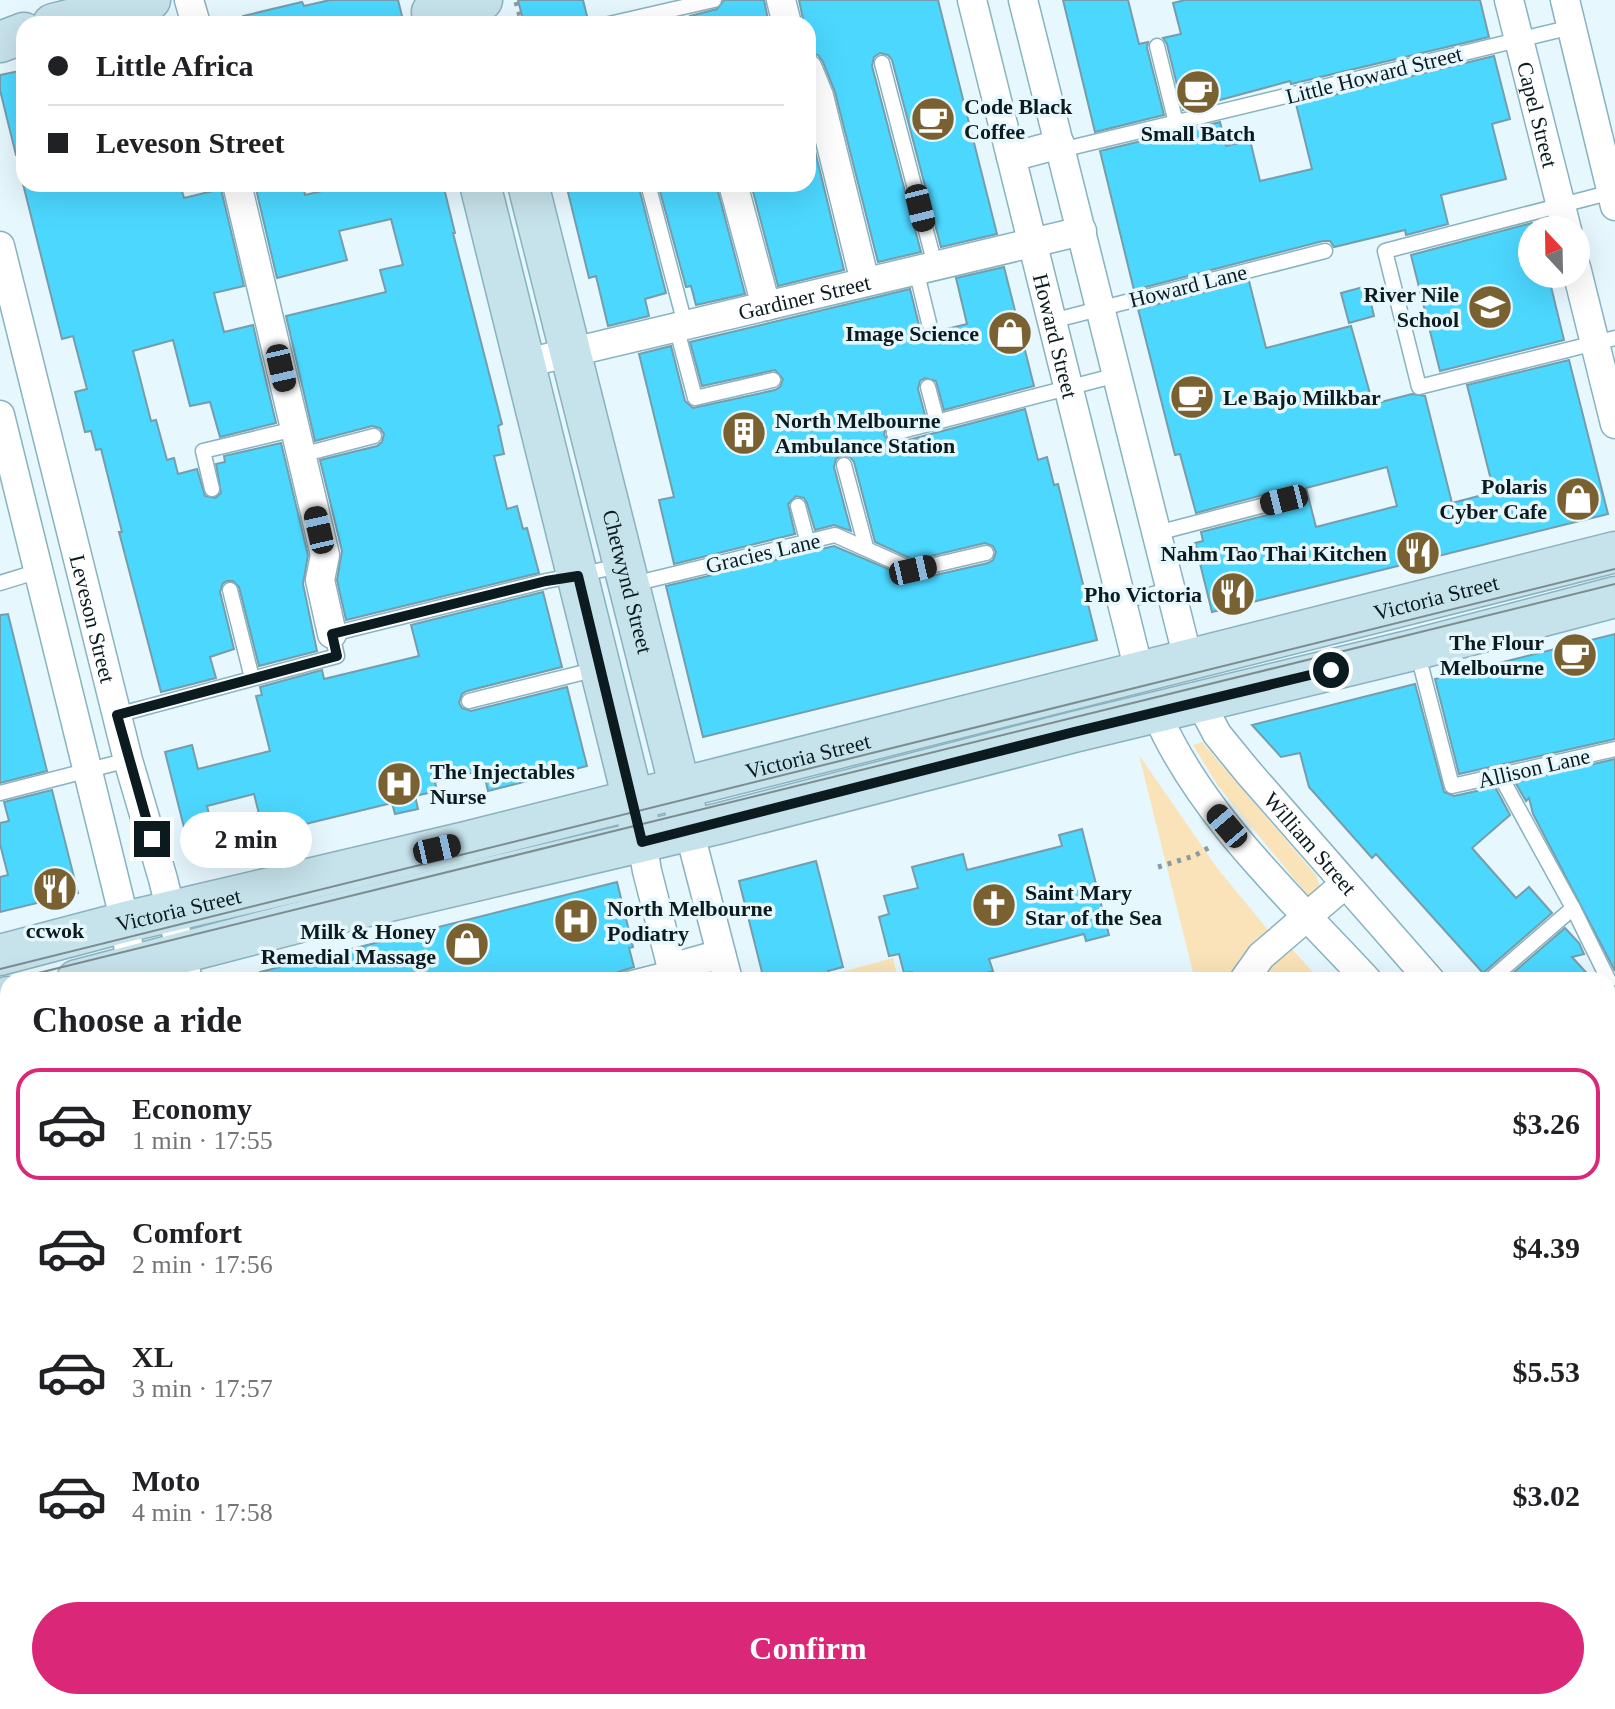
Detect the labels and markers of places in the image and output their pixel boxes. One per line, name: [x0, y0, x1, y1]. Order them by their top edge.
cafe icon: Small Batch: [1174, 68, 1222, 116]
place label: Code Black Coffee: [964, 94, 1073, 144]
cafe icon: Code Black Coffee: [909, 95, 957, 143]
place label: Small Batch: [1141, 121, 1255, 146]
place label: River Nile School: [1363, 282, 1459, 332]
school or university icon: River Nile School: [1466, 283, 1514, 331]
shop icon: Image Science: [986, 309, 1034, 357]
place label: Image Science: [845, 321, 979, 346]
cafe icon: Le Bajo Milkbar: [1168, 373, 1216, 421]
place label: Le Bajo Milkbar: [1223, 385, 1381, 410]
place label: North Melbourne Ambulance Station: [775, 408, 955, 458]
building icon: North Melbourne Ambulance Station: [720, 409, 768, 457]
place label: Polaris Cyber Cafe: [1439, 474, 1547, 524]
shop icon: Polaris Cyber Cafe: [1554, 475, 1602, 523]
restaurant icon: Nahm Tao Thai Kitchen: [1394, 529, 1442, 577]
place label: Nahm Tao Thai Kitchen: [1161, 541, 1387, 566]
restaurant icon: Pho Victoria: [1209, 570, 1257, 618]
place label: Pho Victoria: [1084, 582, 1202, 607]
place label: The Flour Melbourne: [1440, 630, 1544, 680]
cafe icon: The Flour Melbourne: [1551, 631, 1599, 679]
place label: The Injectables Nurse: [430, 759, 575, 809]
hospital icon: The Injectables Nurse: [375, 760, 423, 808]
restaurant icon: ccwok: [31, 865, 79, 913]
place label: Saint Mary Star of the Sea: [1025, 880, 1162, 930]
church icon: Saint Mary Star of the Sea: [970, 881, 1018, 929]
place label: North Melbourne Podiatry: [607, 896, 773, 946]
hospital icon: North Melbourne Podiatry: [552, 897, 600, 945]
place label: ccwok: [26, 918, 85, 943]
place label: Milk & Honey Remedial Massage: [261, 919, 436, 969]
shop icon: Milk & Honey Remedial Massage: [443, 920, 491, 968]

